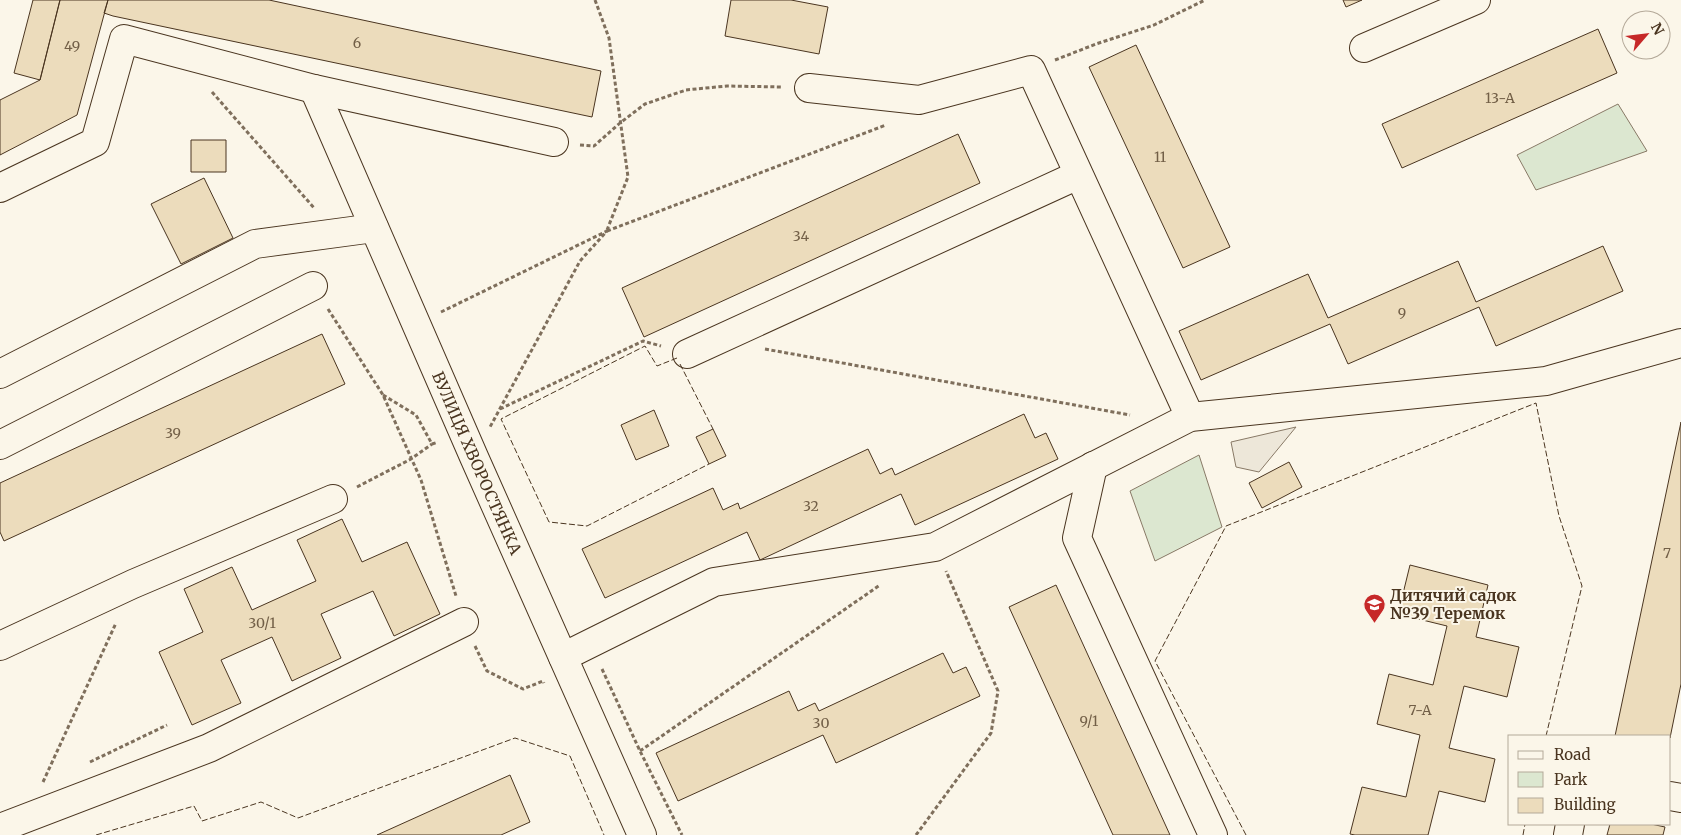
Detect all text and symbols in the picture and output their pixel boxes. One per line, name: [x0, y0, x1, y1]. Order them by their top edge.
north arrow: [1621, 10, 1671, 60]
text: N: [1647, 20, 1668, 38]
house number: 6: [353, 34, 361, 52]
house number: 49: [64, 37, 80, 55]
house number: 13-А: [1485, 89, 1515, 107]
house number: 11: [1154, 148, 1166, 166]
house number: 34: [793, 227, 810, 245]
house number: 9: [1398, 304, 1406, 322]
street label: ВУЛИЦЯ ХВОРОСТЯНКА: [428, 368, 526, 558]
house number: 39: [165, 424, 181, 442]
house number: 32: [803, 497, 819, 515]
house number: 7: [1663, 544, 1671, 562]
place label: Дитячий садок №39 Теремок: [1390, 585, 1517, 623]
school or university icon: Дитячий садок №39 Теремок: [1362, 592, 1386, 623]
house number: 30/1: [248, 614, 276, 632]
house number: 7-А: [1408, 701, 1432, 719]
house number: 9/1: [1080, 712, 1098, 730]
house number: 30: [813, 714, 829, 732]
legend: [1508, 735, 1671, 825]
text: Road: [1554, 745, 1590, 764]
text: Park: [1554, 770, 1588, 789]
text: Building: [1554, 795, 1616, 814]

